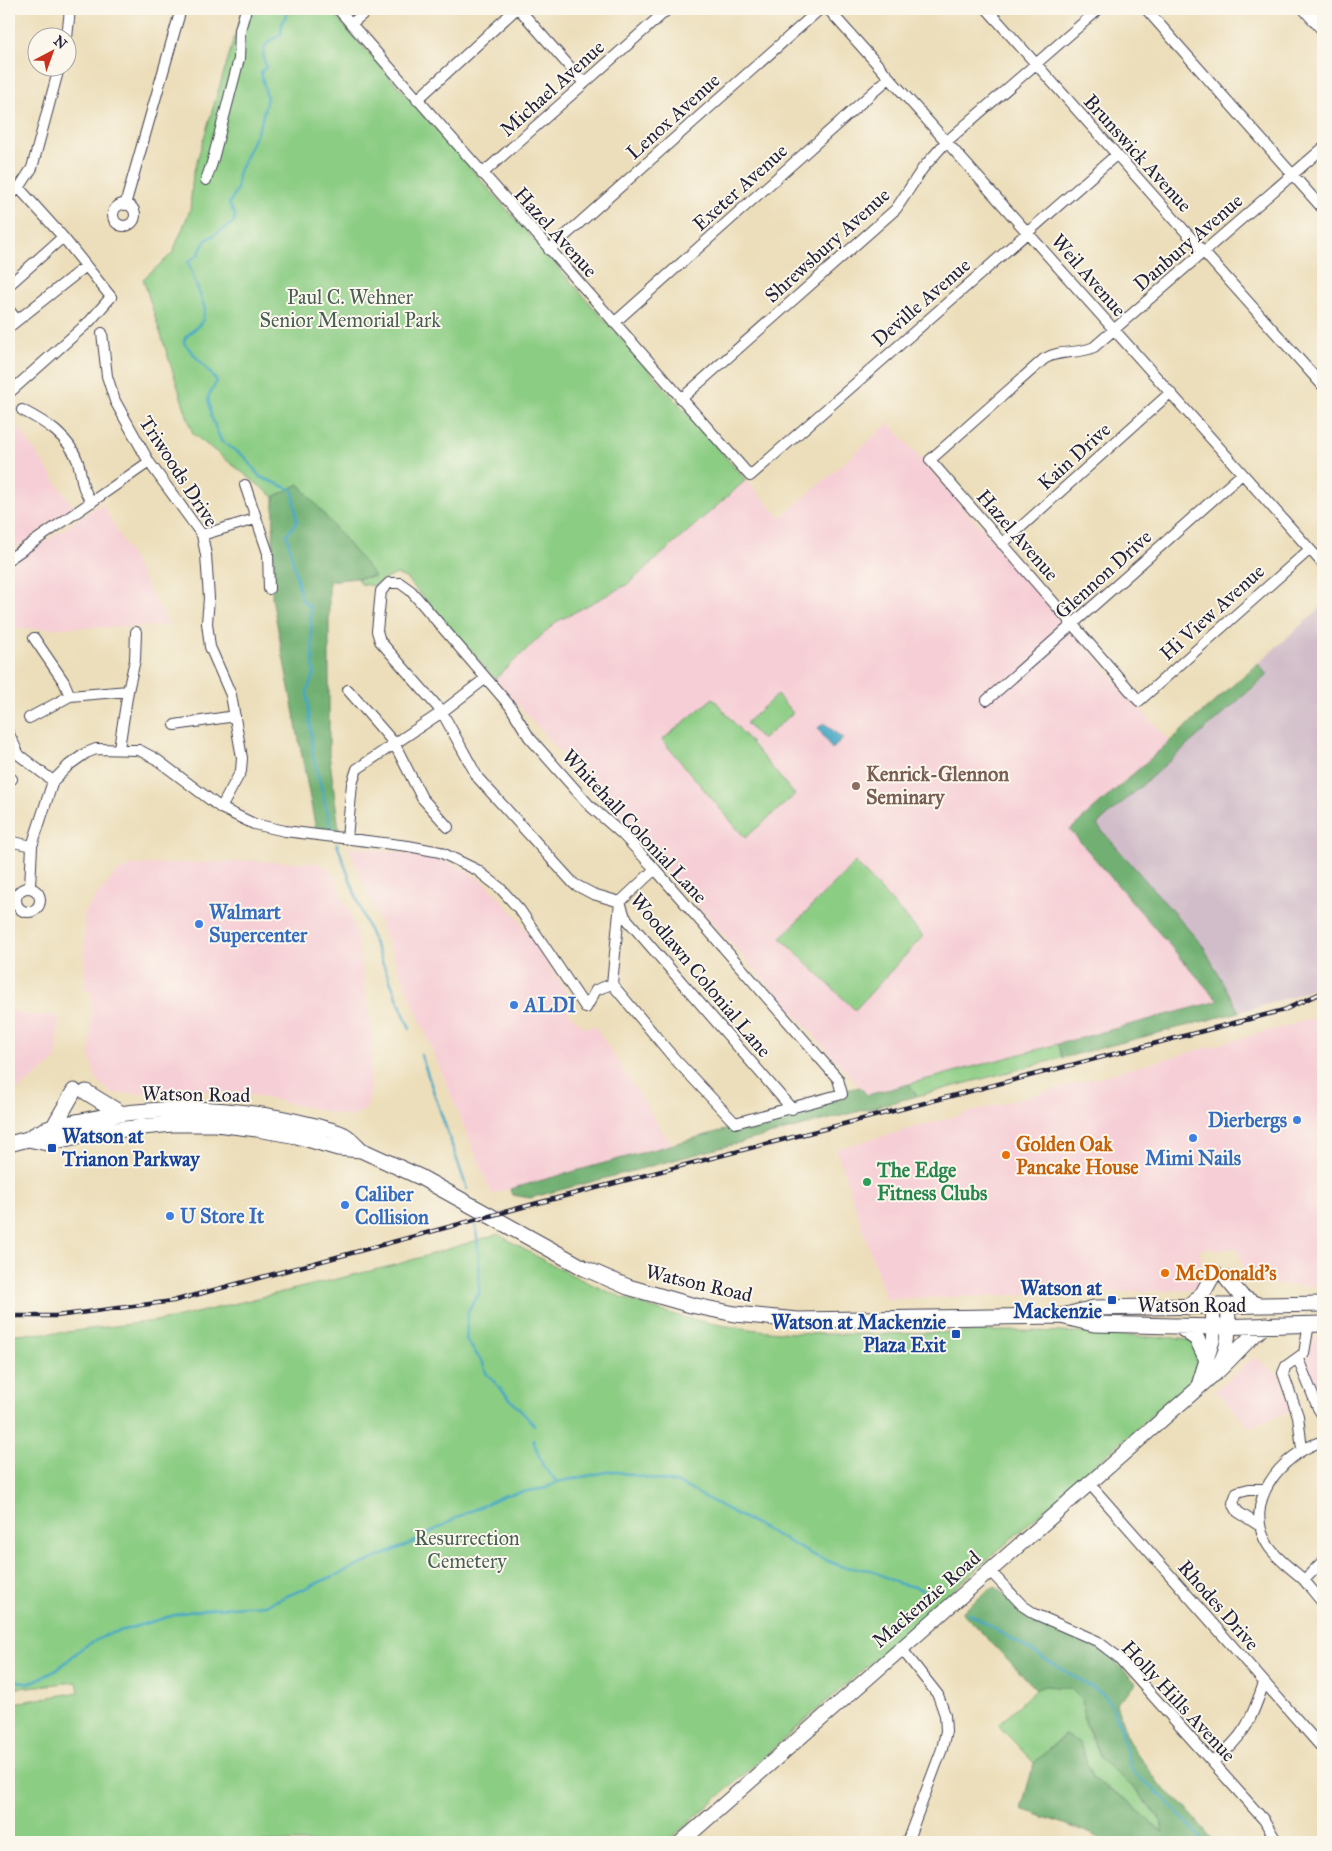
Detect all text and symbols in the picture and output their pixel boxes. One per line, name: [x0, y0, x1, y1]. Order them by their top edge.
north arrow: [28, 28, 78, 78]
text: N: [50, 32, 70, 53]
street label: Michael Avenue: [495, 35, 609, 141]
street label: Lenox Avenue: [621, 68, 725, 164]
street label: Brunswick Avenue: [1079, 89, 1197, 217]
street label: Exeter Avenue: [688, 138, 792, 236]
street label: Hazel Avenue: [509, 182, 603, 282]
street label: Shrewsbury Avenue: [759, 182, 895, 308]
street label: Danbury Avenue: [1129, 188, 1247, 296]
street label: Weil Avenue: [1047, 229, 1131, 321]
street label: Deville Avenue: [867, 253, 975, 351]
park label: Paul C. Wehner Senior Memorial Park: [260, 285, 441, 332]
street label: Triwoods Drive: [134, 411, 224, 531]
street label: Kain Drive: [1033, 417, 1115, 495]
street label: Hazel Avenue: [972, 484, 1064, 586]
street label: Glennon Drive: [1050, 524, 1156, 624]
street label: Hi View Avenue: [1155, 559, 1269, 665]
street label: Whitehall Colonial Lane: [557, 744, 713, 908]
place label: Kenrick-Glennon Seminary: [866, 762, 1009, 810]
marker: Kenrick-Glennon Seminary: [850, 780, 862, 792]
street label: Woodlawn Colonial Lane: [625, 888, 777, 1062]
place label: Walmart Supercenter: [209, 900, 308, 948]
marker: Walmart Supercenter: [193, 918, 205, 930]
place label: ALDI: [522, 993, 577, 1017]
marker: ALDI: [508, 999, 520, 1011]
street label: Watson Road: [141, 1081, 251, 1107]
place label: Dierbergs: [1208, 1108, 1288, 1133]
marker: Dierbergs: [1291, 1114, 1303, 1126]
place label: Watson at Trianon Parkway: [61, 1124, 201, 1172]
place label: Golden Oak Pancake House: [1016, 1132, 1139, 1179]
marker: Mimi Nails: [1187, 1132, 1199, 1144]
marker: Watson at Trianon Parkway: [46, 1142, 58, 1154]
place label: Mimi Nails: [1145, 1146, 1242, 1170]
marker: Golden Oak Pancake House: [1000, 1149, 1012, 1161]
place label: The Edge Fitness Clubs: [876, 1158, 988, 1205]
marker: The Edge Fitness Clubs: [861, 1176, 873, 1188]
place label: Caliber Collision: [355, 1182, 429, 1229]
marker: Caliber Collision: [339, 1199, 351, 1211]
place label: U Store It: [180, 1204, 265, 1228]
marker: U Store It: [164, 1210, 176, 1222]
street label: Watson Road: [643, 1259, 755, 1307]
place label: McDonald's: [1175, 1261, 1277, 1285]
marker: McDonald's: [1159, 1267, 1171, 1279]
place label: Watson at Mackenzie: [1013, 1276, 1103, 1323]
street label: Watson Road: [1138, 1293, 1246, 1317]
marker: Watson at Mackenzie: [1106, 1294, 1118, 1306]
place label: Watson at Mackenzie Plaza Exit: [771, 1310, 947, 1357]
marker: Watson at Mackenzie Plaza Exit: [950, 1328, 962, 1340]
park label: Resurrection Cemetery: [414, 1526, 520, 1573]
street label: Mackenzie Road: [867, 1545, 985, 1653]
street label: Rhodes Drive: [1173, 1555, 1265, 1655]
street label: Holly Hills Avenue: [1117, 1636, 1241, 1766]

